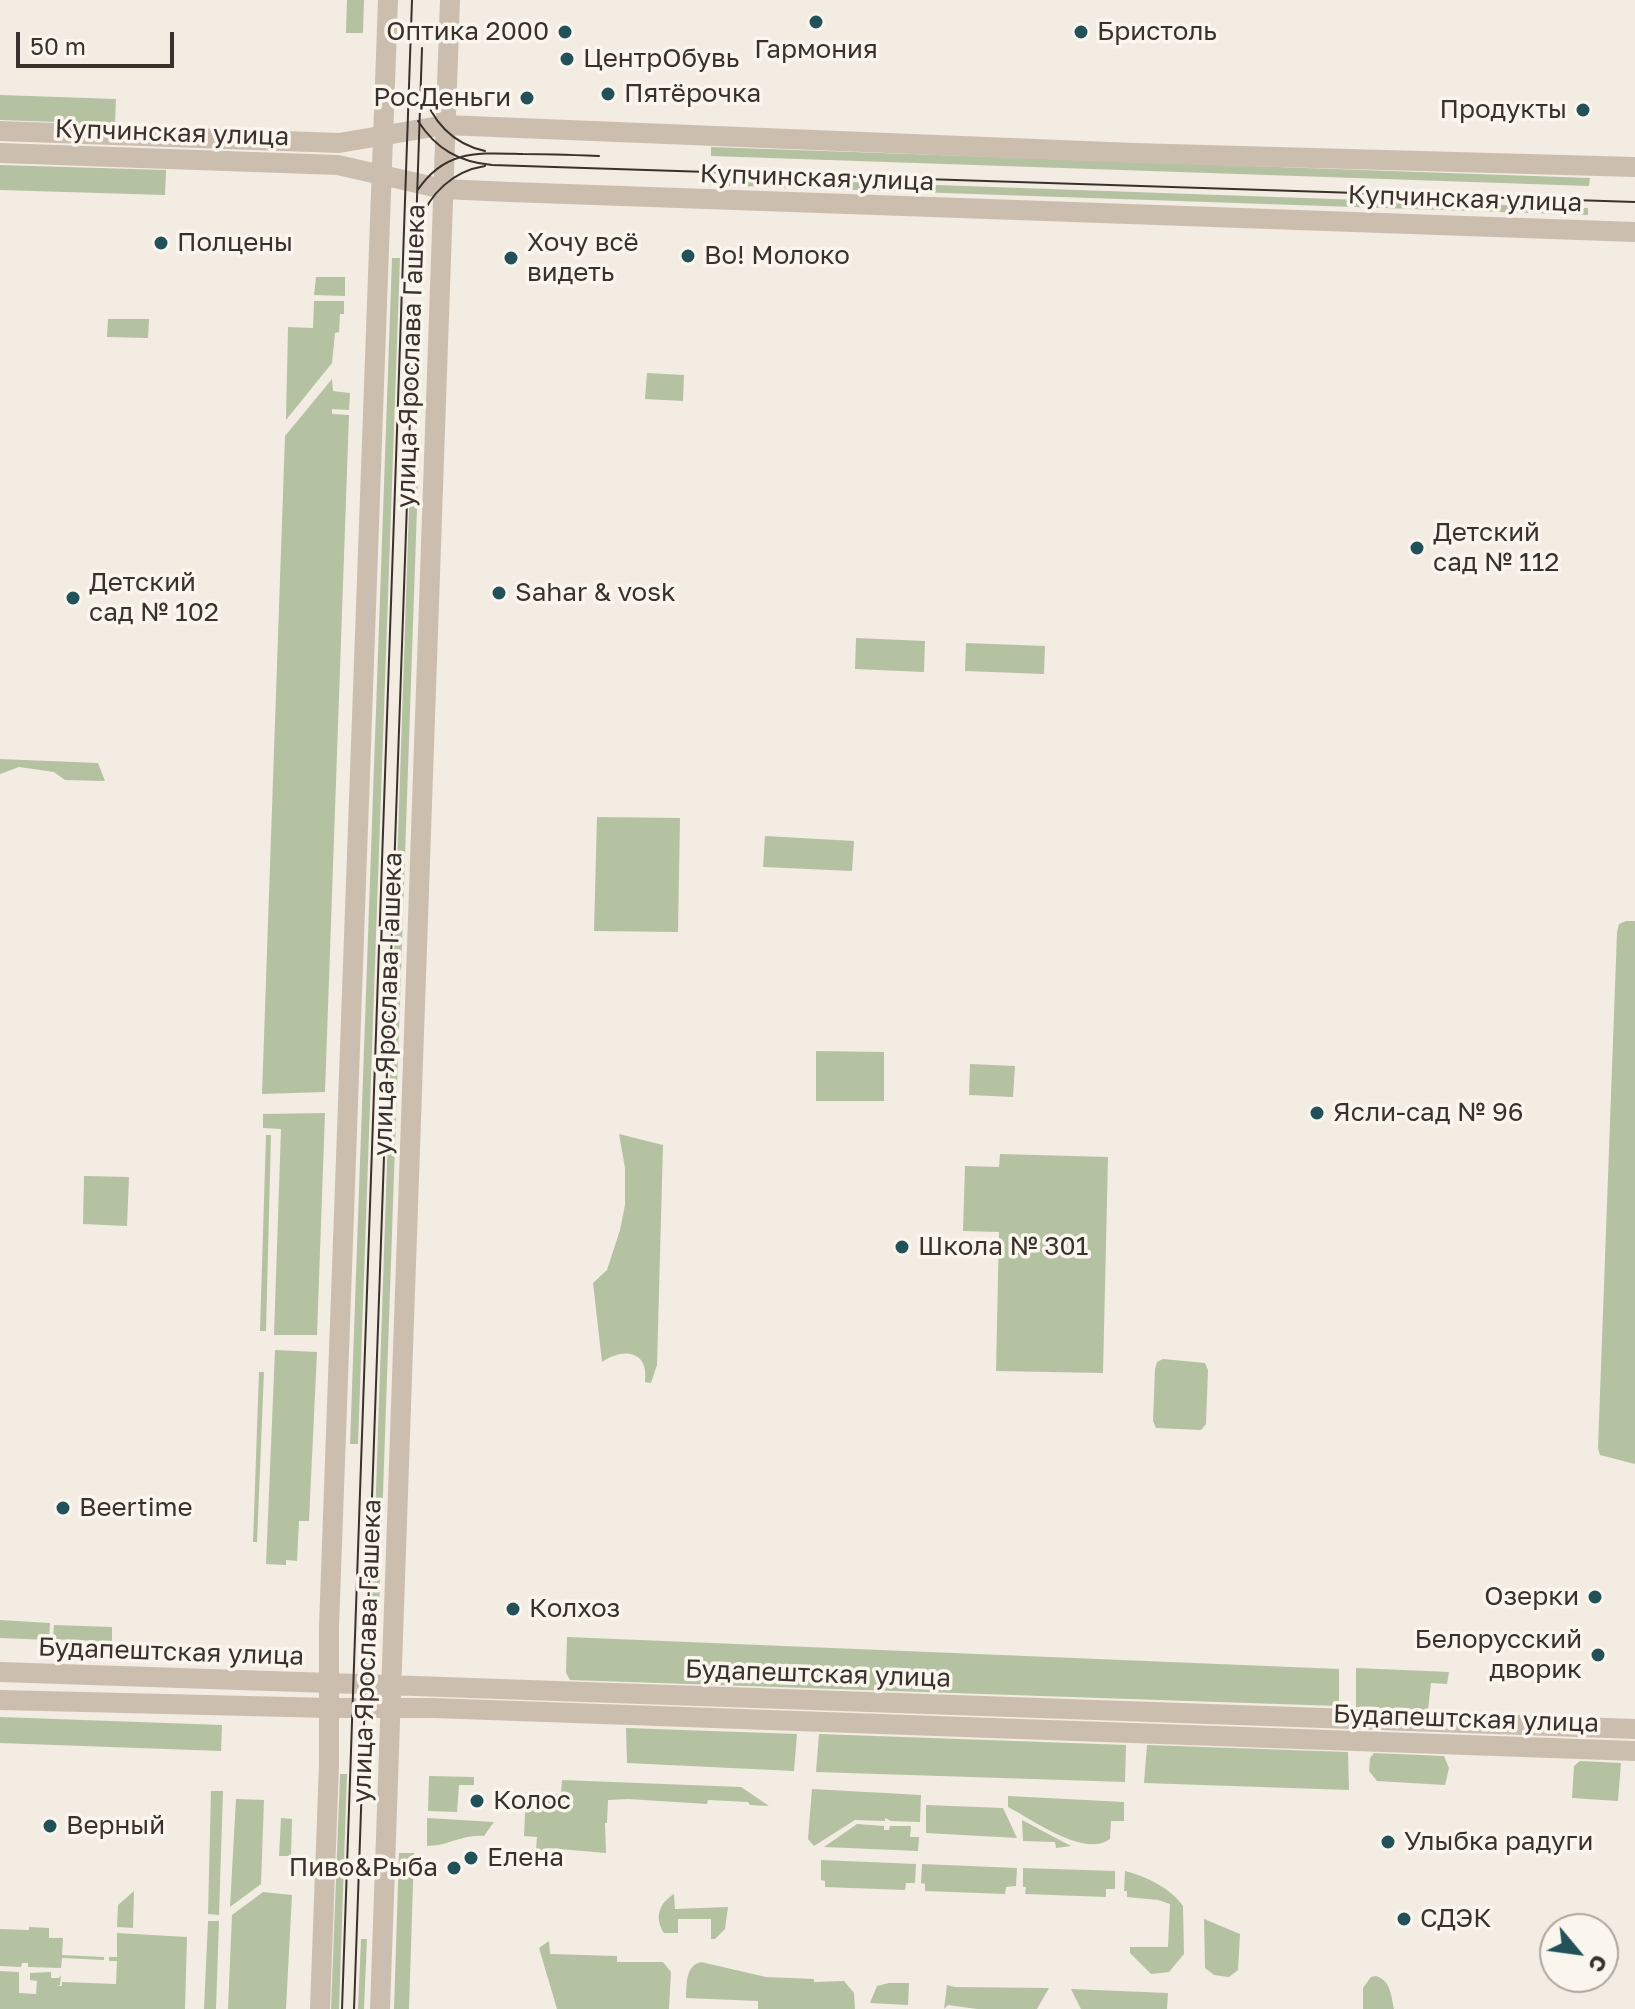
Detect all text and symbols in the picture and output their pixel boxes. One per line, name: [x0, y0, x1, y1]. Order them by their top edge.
marker: Гармония: [807, 13, 825, 31]
scale bar: [20, 16, 178, 66]
place label: Оптика 2000: [386, 16, 549, 48]
place label: Бристоль: [1097, 16, 1217, 48]
marker: Оптика 2000: [556, 23, 574, 41]
marker: Бристоль: [1072, 23, 1090, 41]
text: 50 m: [30, 31, 86, 60]
place label: Гармония: [754, 34, 878, 66]
place label: ЦентрОбувь: [583, 43, 739, 75]
marker: ЦентрОбувь: [558, 50, 576, 68]
place label: Пятёрочка: [624, 78, 761, 110]
place label: РосДеньги: [373, 82, 511, 114]
marker: Пятёрочка: [599, 85, 617, 103]
marker: РосДеньги: [518, 89, 536, 107]
place label: Продукты: [1439, 94, 1567, 126]
marker: Продукты: [1574, 101, 1592, 119]
street label: Купчинская улица: [54, 113, 290, 153]
street label: Купчинская улица: [699, 158, 935, 198]
street label: Купчинская улица: [1347, 179, 1583, 219]
street label: улица Ярослава Гашека: [390, 203, 432, 509]
place label: Полцены: [177, 227, 293, 259]
place label: Хочу всё видеть: [527, 227, 639, 288]
marker: Полцены: [152, 234, 170, 252]
place label: Во! Молоко: [704, 240, 850, 272]
marker: Во! Молоко: [679, 247, 697, 265]
marker: Хочу всё видеть: [502, 249, 520, 267]
place label: Детский сад № 112: [1433, 517, 1559, 578]
marker: Детский сад № 112: [1408, 539, 1426, 557]
place label: Детский сад № 102: [89, 567, 219, 628]
place label: Sahar & vosk: [515, 577, 676, 609]
marker: Sahar & vosk: [490, 584, 508, 602]
marker: Детский сад № 102: [64, 589, 82, 607]
street label: улица Ярослава Гашека: [367, 851, 409, 1157]
place label: Ясли-сад № 96: [1333, 1097, 1523, 1129]
marker: Ясли-сад № 96: [1308, 1104, 1326, 1122]
place label: Школа № 301: [918, 1231, 1088, 1263]
marker: Школа № 301: [893, 1238, 911, 1256]
place label: Beertime: [79, 1492, 193, 1524]
street label: улица Ярослава Гашека: [346, 1498, 388, 1804]
marker: Beertime: [54, 1499, 72, 1517]
place label: Озерки: [1484, 1581, 1579, 1613]
marker: Озерки: [1586, 1588, 1604, 1606]
place label: Колхоз: [529, 1593, 620, 1625]
marker: Колхоз: [504, 1600, 522, 1618]
place label: Белорусский дворик: [1415, 1624, 1582, 1686]
street label: Будапештская улица: [37, 1632, 305, 1672]
marker: Белорусский дворик: [1589, 1646, 1607, 1664]
street label: Будапештская улица: [684, 1654, 952, 1694]
street label: Будапештская улица: [1332, 1699, 1600, 1739]
place label: Колос: [493, 1785, 571, 1817]
marker: Колос: [468, 1792, 486, 1810]
place label: Верный: [66, 1810, 165, 1842]
marker: Верный: [41, 1817, 59, 1835]
place label: Улыбка радуги: [1404, 1826, 1593, 1858]
marker: Улыбка радуги: [1379, 1833, 1397, 1851]
place label: Елена: [487, 1842, 564, 1874]
marker: Елена: [462, 1849, 480, 1867]
place label: Пиво&Рыба: [289, 1852, 438, 1884]
marker: Пиво&Рыба: [445, 1859, 463, 1877]
place label: СДЭК: [1420, 1903, 1491, 1935]
marker: СДЭК: [1395, 1910, 1413, 1928]
north arrow: [1539, 1913, 1619, 1993]
text: С: [1583, 1951, 1614, 1977]

